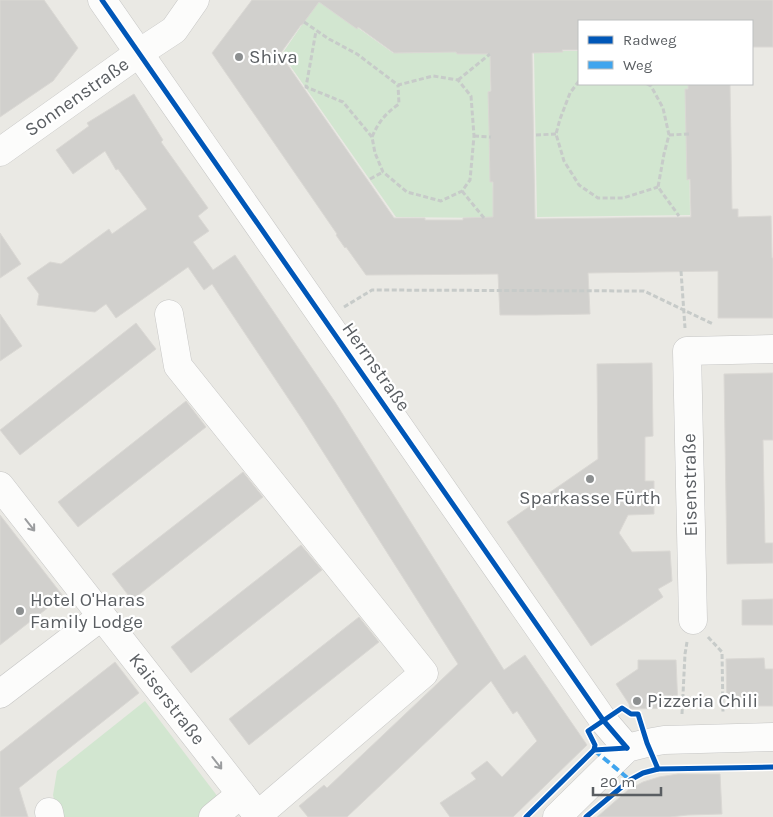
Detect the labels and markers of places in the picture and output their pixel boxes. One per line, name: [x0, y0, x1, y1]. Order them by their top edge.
place label: Shiva: [249, 46, 298, 68]
marker: Shiva: [233, 51, 245, 63]
marker: Sparkasse Fürth: [584, 473, 596, 485]
place label: Sparkasse Fürth: [519, 487, 661, 509]
place label: Hotel O'Haras Family Lodge: [30, 589, 145, 633]
marker: Hotel O'Haras Family Lodge: [14, 605, 26, 617]
place label: Pizzeria Chili: [647, 690, 758, 712]
marker: Pizzeria Chili: [631, 695, 643, 707]

